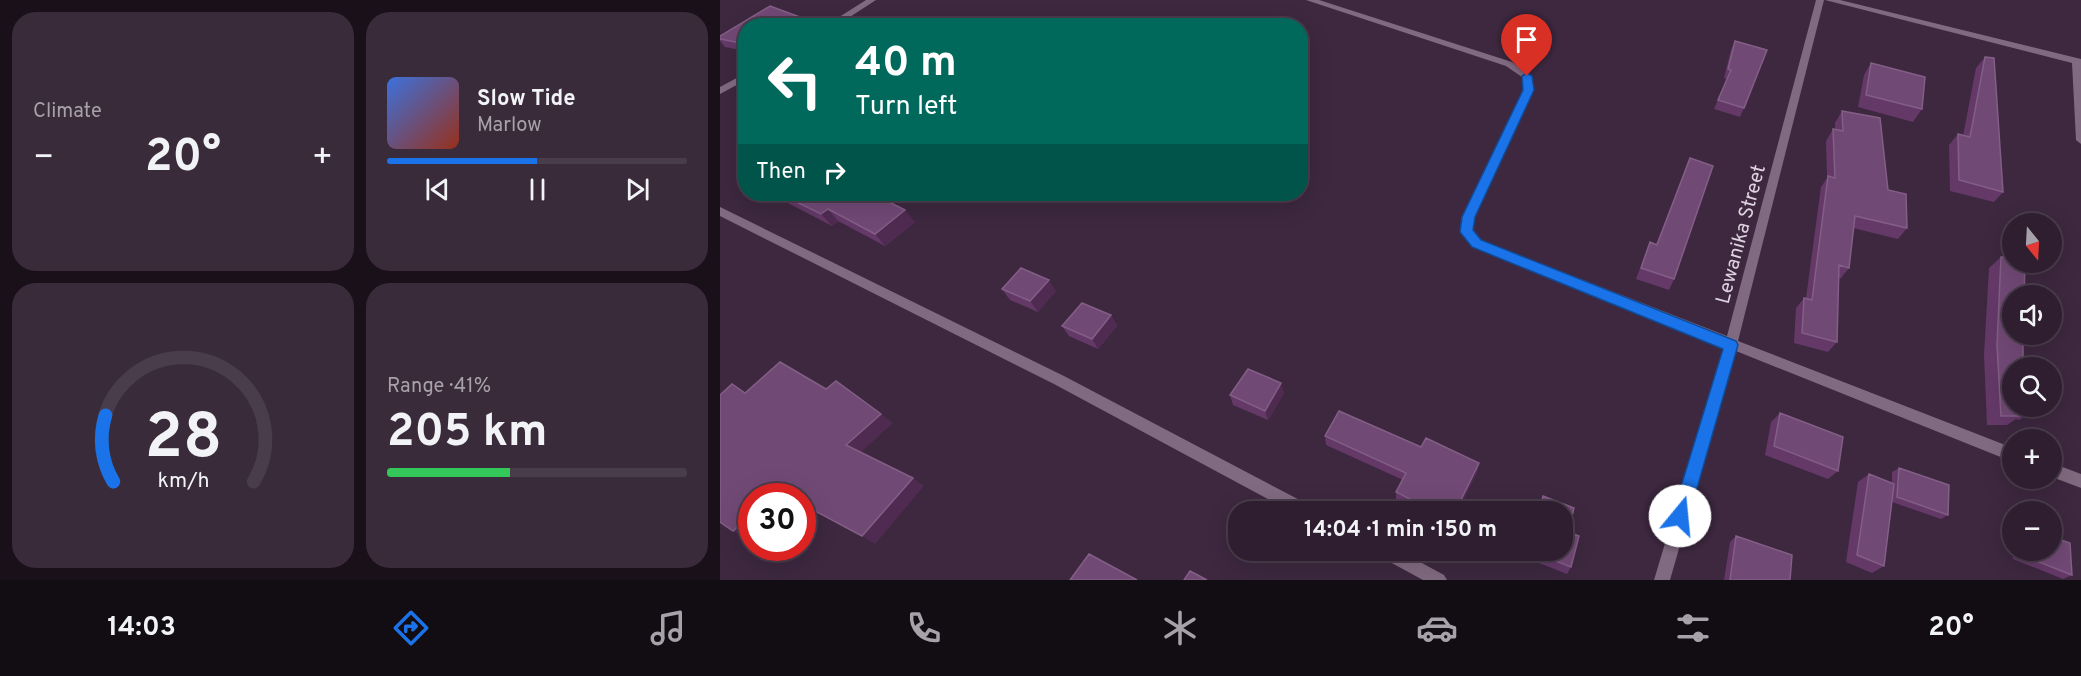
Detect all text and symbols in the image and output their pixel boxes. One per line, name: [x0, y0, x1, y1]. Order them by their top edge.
pin: [1501, 14, 1552, 76]
icon: arrive: [1510, 23, 1543, 56]
text: 40 m: [855, 38, 957, 91]
icon: left: [756, 42, 834, 120]
text: Slow Tide: [477, 86, 576, 113]
text: Turn left: [855, 90, 957, 124]
text: Climate: [33, 99, 102, 125]
text: Marlow: [477, 113, 541, 139]
text: 20°: [145, 130, 221, 187]
text: −: [33, 138, 54, 180]
text: +: [312, 138, 333, 180]
icon: right: [818, 156, 851, 189]
text: Then: [756, 159, 806, 186]
street label: Lewanika Street: [1711, 162, 1773, 307]
icon: previous: [421, 173, 454, 206]
icon: pause: [521, 173, 554, 206]
icon: next: [621, 173, 654, 206]
north arrow: [2002, 213, 2062, 273]
map controls: [2002, 213, 2062, 561]
button: sound: [2002, 285, 2062, 345]
button: search: [2002, 357, 2062, 417]
text: Range · 41%: [387, 374, 491, 400]
text: 28: [144, 401, 222, 480]
text: 205 km: [387, 405, 548, 462]
button: +: [2002, 429, 2062, 489]
text: km/h: [157, 469, 209, 496]
speed limit sign: 30: [738, 483, 816, 561]
position arrow: [1648, 484, 1712, 548]
button: −: [2002, 501, 2062, 561]
text: 14:04 · 1 min · 150 m: [1304, 517, 1497, 544]
icon: directions: [390, 607, 432, 649]
icon: music: [647, 607, 689, 649]
icon: phone: [903, 607, 945, 649]
icon: climate: [1159, 607, 1201, 649]
icon: car: [1416, 607, 1458, 649]
icon: filters: [1672, 607, 1714, 649]
text: 14:03: [107, 611, 176, 645]
text: 20°: [1928, 611, 1974, 645]

